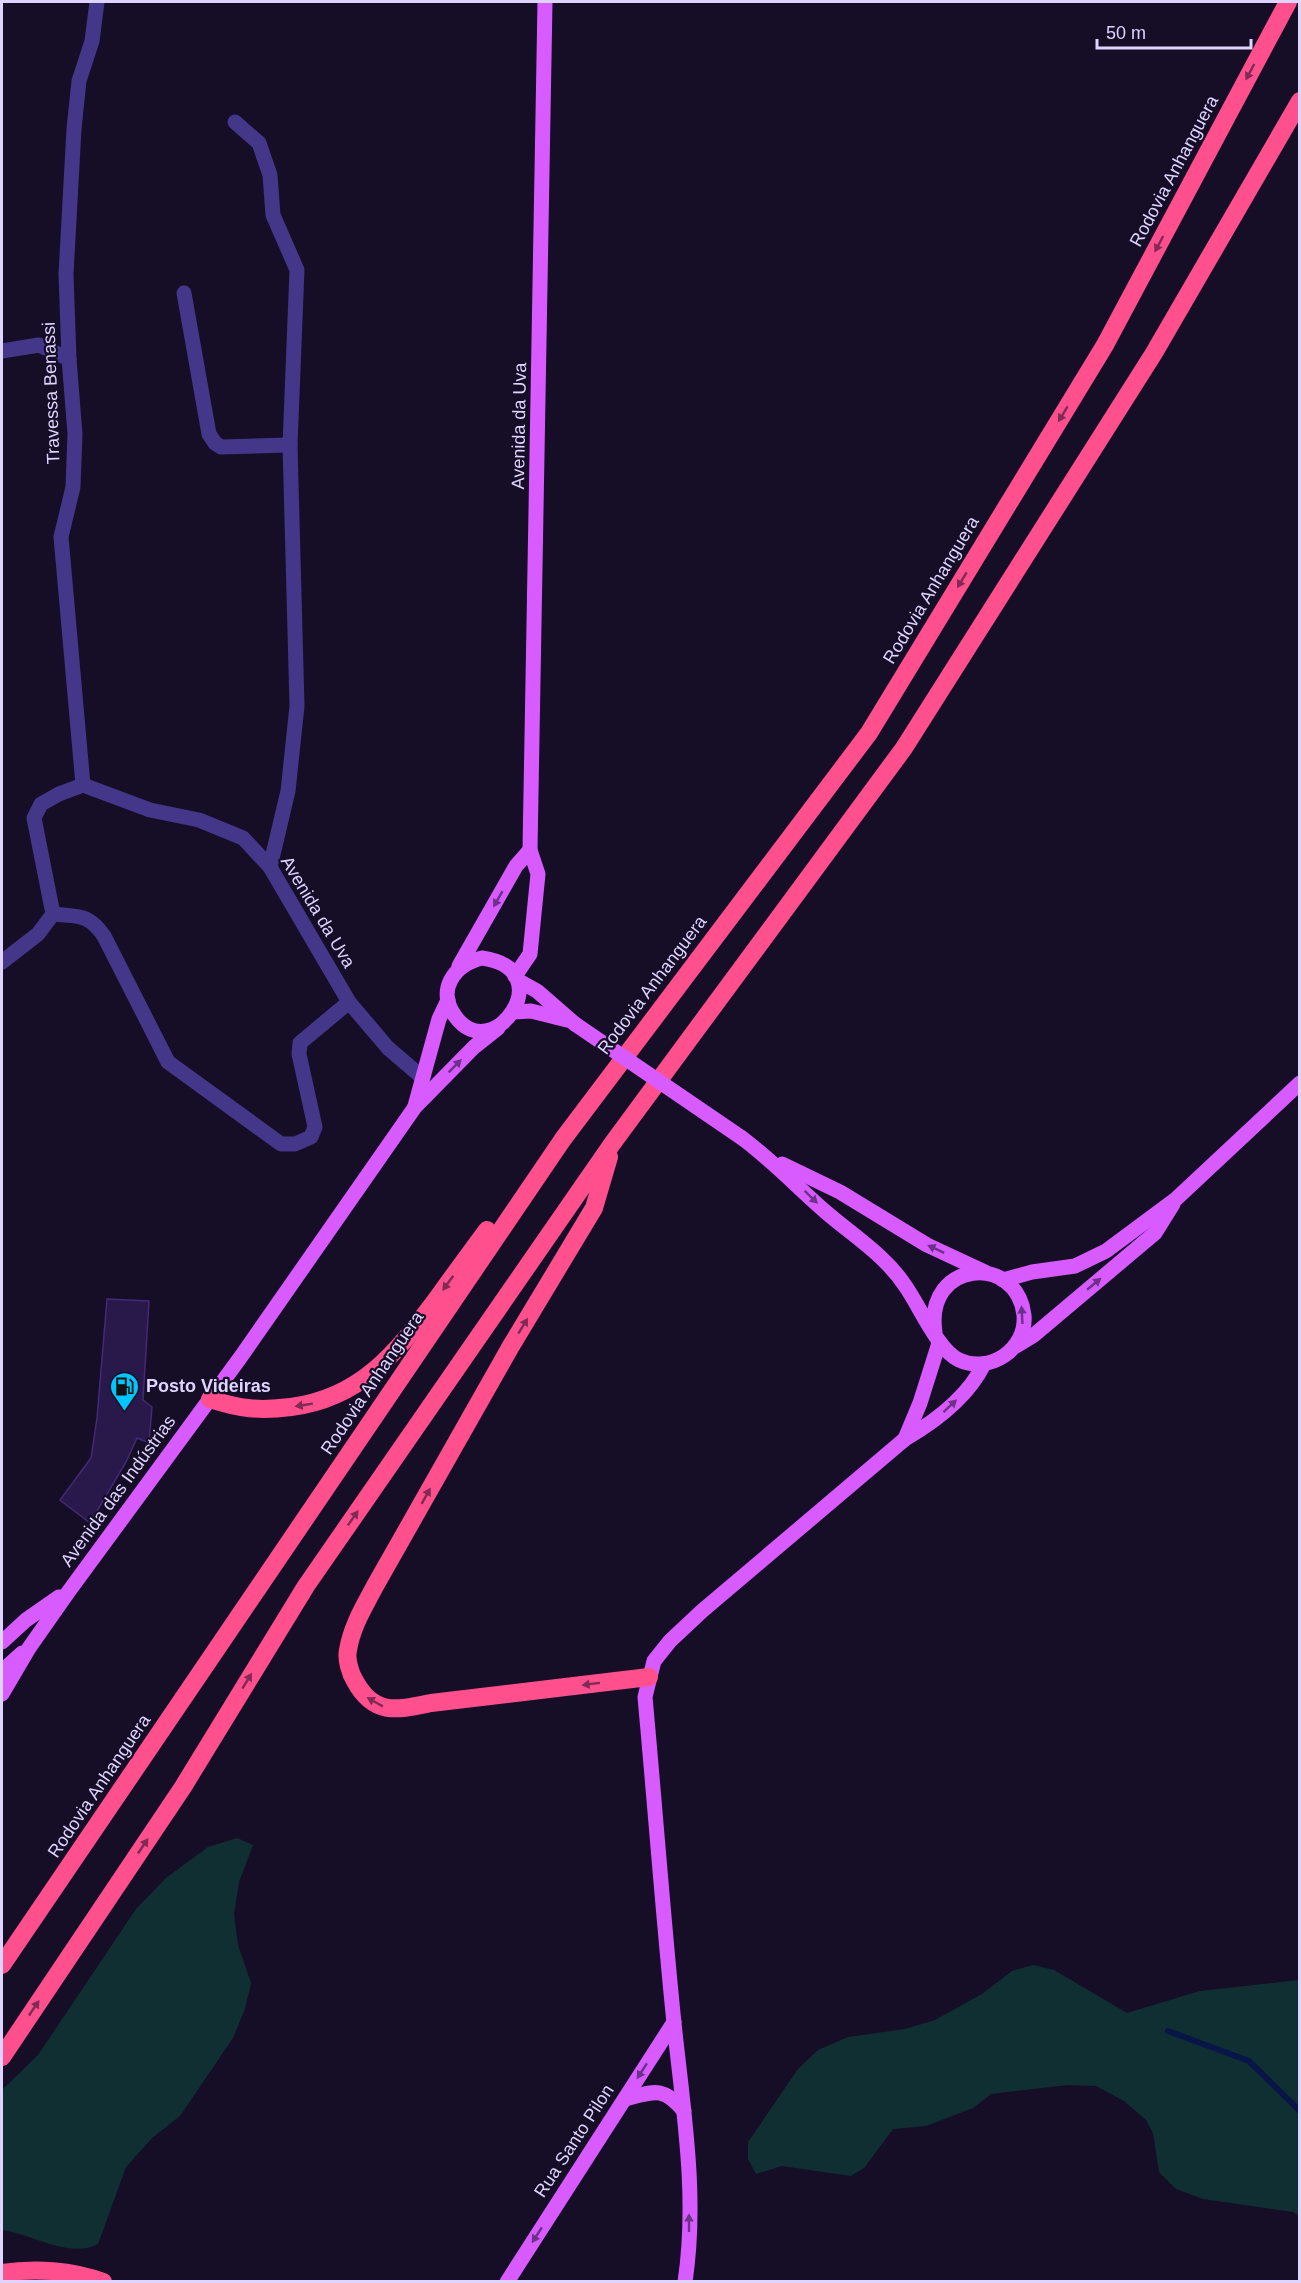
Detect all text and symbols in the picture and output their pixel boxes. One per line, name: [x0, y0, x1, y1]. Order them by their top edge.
scale bar: [1097, 12, 1252, 50]
text: 50 m: [1106, 23, 1146, 43]
one-way arrow: [1245, 63, 1255, 80]
street label: Rodovia Anhanguera: [1126, 91, 1223, 250]
one-way arrow: [1154, 236, 1164, 253]
street label: Travessa Benassi: [39, 321, 63, 465]
street label: Avenida da Uva: [508, 361, 530, 490]
one-way arrow: [1058, 406, 1069, 422]
street label: Rodovia Anhanguera: [879, 512, 983, 667]
one-way arrow: [956, 572, 967, 588]
street label: Avenida da Uva: [277, 853, 360, 972]
one-way arrow: [492, 891, 503, 907]
street label: Rodovia Anhanguera: [593, 911, 711, 1058]
one-way arrow: [448, 1060, 462, 1074]
one-way arrow: [803, 1190, 817, 1204]
one-way arrow: [927, 1245, 944, 1254]
one-way arrow: [442, 1274, 454, 1290]
one-way arrow: [1086, 1278, 1102, 1291]
one-way arrow: [1018, 1306, 1027, 1325]
street label: Rodovia Anhanguera: [317, 1307, 428, 1458]
one-way arrow: [517, 1318, 528, 1334]
fuel station icon: Posto Videiras: [109, 1370, 141, 1412]
place label: Posto Videiras: [146, 1376, 271, 1396]
one-way arrow: [942, 1400, 956, 1414]
one-way arrow: [294, 1401, 313, 1410]
street label: Avenida das Indústrias: [56, 1412, 180, 1570]
one-way arrow: [421, 1487, 431, 1504]
one-way arrow: [347, 1510, 359, 1526]
one-way arrow: [242, 1673, 253, 1689]
one-way arrow: [581, 1679, 600, 1689]
one-way arrow: [366, 1697, 383, 1707]
street label: Rodovia Anhanguera: [44, 1710, 155, 1861]
one-way arrow: [137, 1839, 149, 1855]
one-way arrow: [28, 2000, 39, 2016]
one-way arrow: [637, 2063, 648, 2079]
street label: Rua Santo Pilon: [530, 2081, 618, 2201]
one-way arrow: [684, 2214, 694, 2233]
one-way arrow: [532, 2227, 543, 2243]

